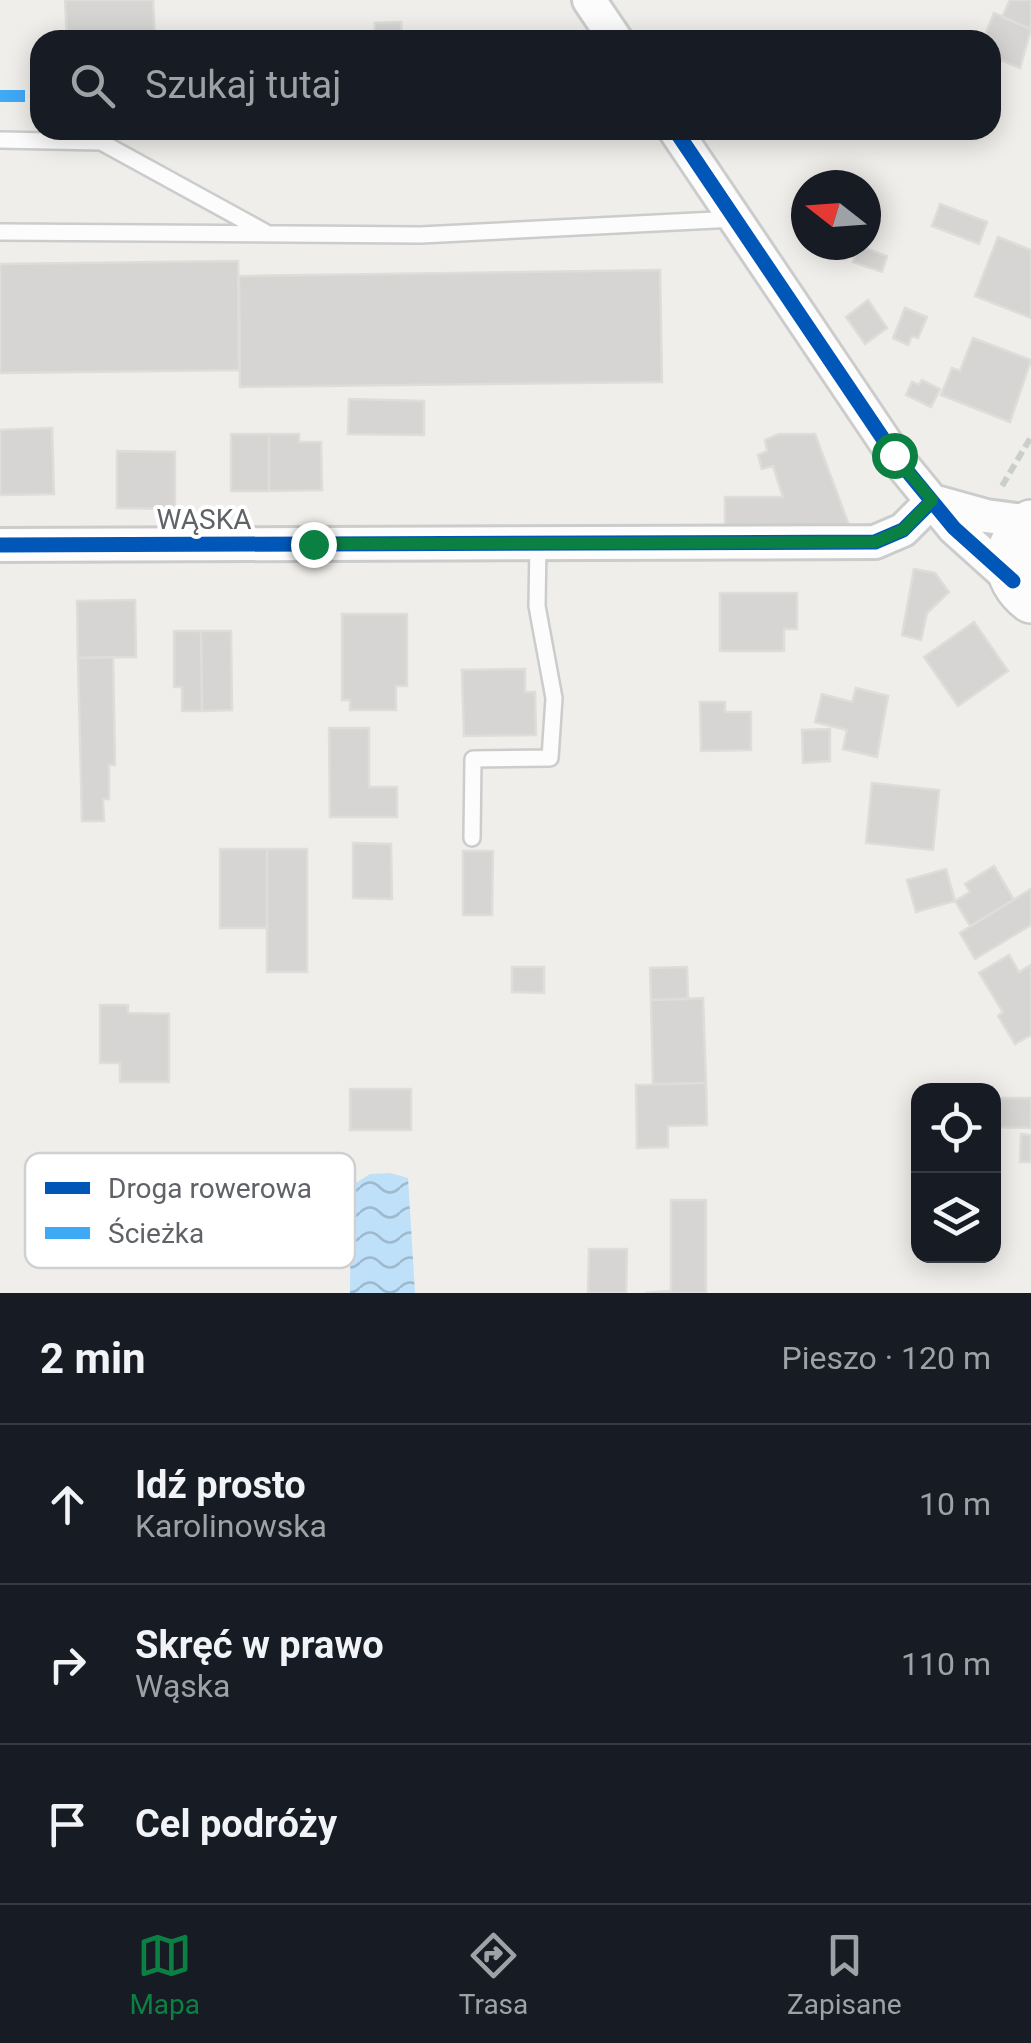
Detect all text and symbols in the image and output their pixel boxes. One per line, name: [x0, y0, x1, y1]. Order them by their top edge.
search box: [30, 30, 1001, 140]
icon: search: [65, 58, 120, 113]
text: Szukaj tutaj: [145, 63, 341, 107]
north arrow: [791, 170, 881, 260]
route start: [872, 433, 918, 479]
street label: WĄSKA: [157, 503, 251, 536]
route end: [291, 522, 337, 568]
map controls: [911, 1083, 1001, 1263]
button: locate: [911, 1083, 1001, 1173]
legend: [25, 1153, 355, 1268]
text: Droga rowerowa: [108, 1172, 312, 1205]
button: layers: [911, 1173, 1001, 1263]
text: Ścieżka: [108, 1217, 204, 1250]
text: 2 min: [40, 1334, 146, 1383]
text: Pieszo · 120 m: [781, 1339, 991, 1377]
text: Idź prosto: [135, 1463, 306, 1507]
icon: ahead: [40, 1477, 95, 1532]
text: 10 m: [919, 1485, 991, 1523]
text: Karolinowska: [135, 1507, 327, 1545]
text: Skręć w prawo: [135, 1623, 384, 1667]
icon: right: [40, 1637, 95, 1692]
text: 110 m: [901, 1645, 991, 1683]
text: Wąska: [135, 1667, 230, 1705]
icon: arrive: [40, 1797, 95, 1852]
text: Cel podróży: [135, 1802, 337, 1846]
tab: Mapa: [129, 1928, 200, 2021]
tab: Trasa: [459, 1928, 528, 2021]
tab: Zapisane: [787, 1928, 902, 2021]

